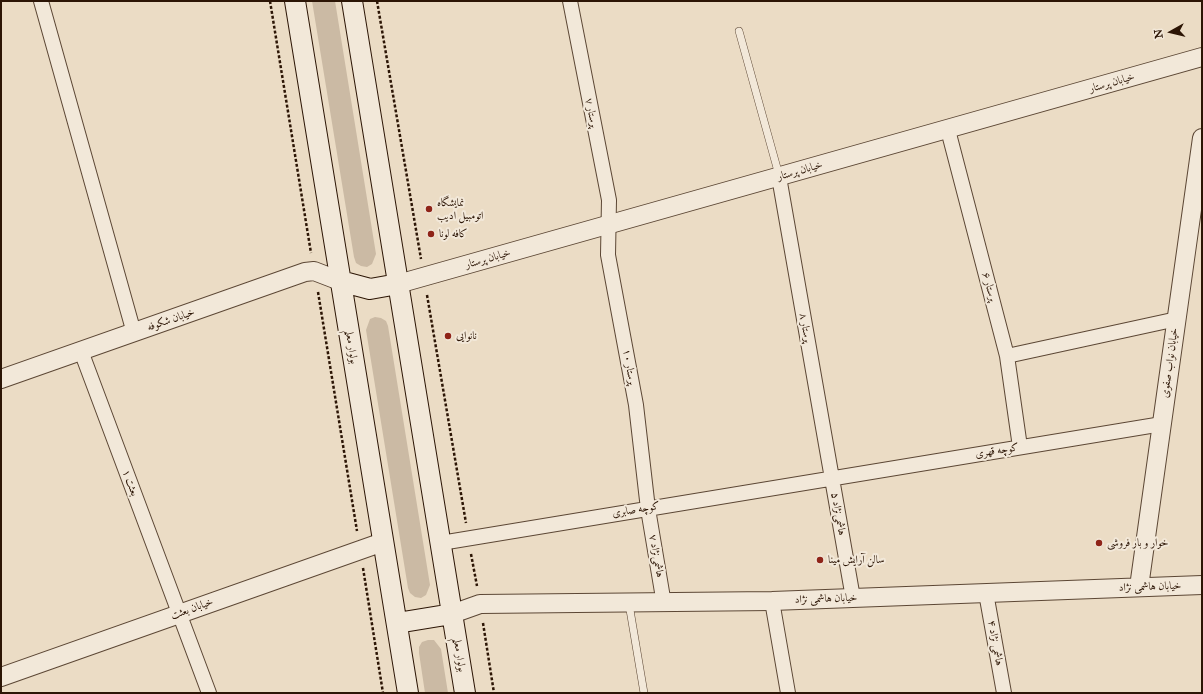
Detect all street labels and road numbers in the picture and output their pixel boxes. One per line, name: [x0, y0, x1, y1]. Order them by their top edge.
street label: خیابان پرستار: [1088, 70, 1136, 96]
street label: پرستار ۷: [582, 97, 600, 129]
street label: خیابان پرستار: [776, 158, 824, 184]
street label: خیابان پرستار: [464, 246, 512, 272]
street label: پرستار ۶: [979, 271, 999, 303]
street label: خیابان شکوفه: [145, 306, 197, 334]
street label: پرستار ۸: [796, 312, 814, 344]
street label: خیابان نواب صفوی: [1159, 327, 1181, 399]
street label: بولوار معلم: [342, 329, 360, 365]
street label: پرستار ۱۰: [619, 348, 639, 386]
street label: کوچه قهری: [974, 441, 1020, 461]
street label: بعثت ۱: [119, 468, 141, 498]
street label: هاشمی‌نژاد ۵: [828, 491, 848, 537]
street label: کوچه صابری: [611, 500, 661, 520]
street label: هاشمی‌نژاد ۷: [646, 533, 666, 579]
street label: خیابان هاشمی نژاد: [1118, 579, 1182, 595]
street label: خیابان هاشمی نژاد: [794, 591, 858, 607]
street label: خیابان بعثت: [169, 595, 215, 623]
street label: هاشمی نژاد ۴: [984, 619, 1006, 667]
street label: بولوار معلم: [450, 637, 468, 673]

